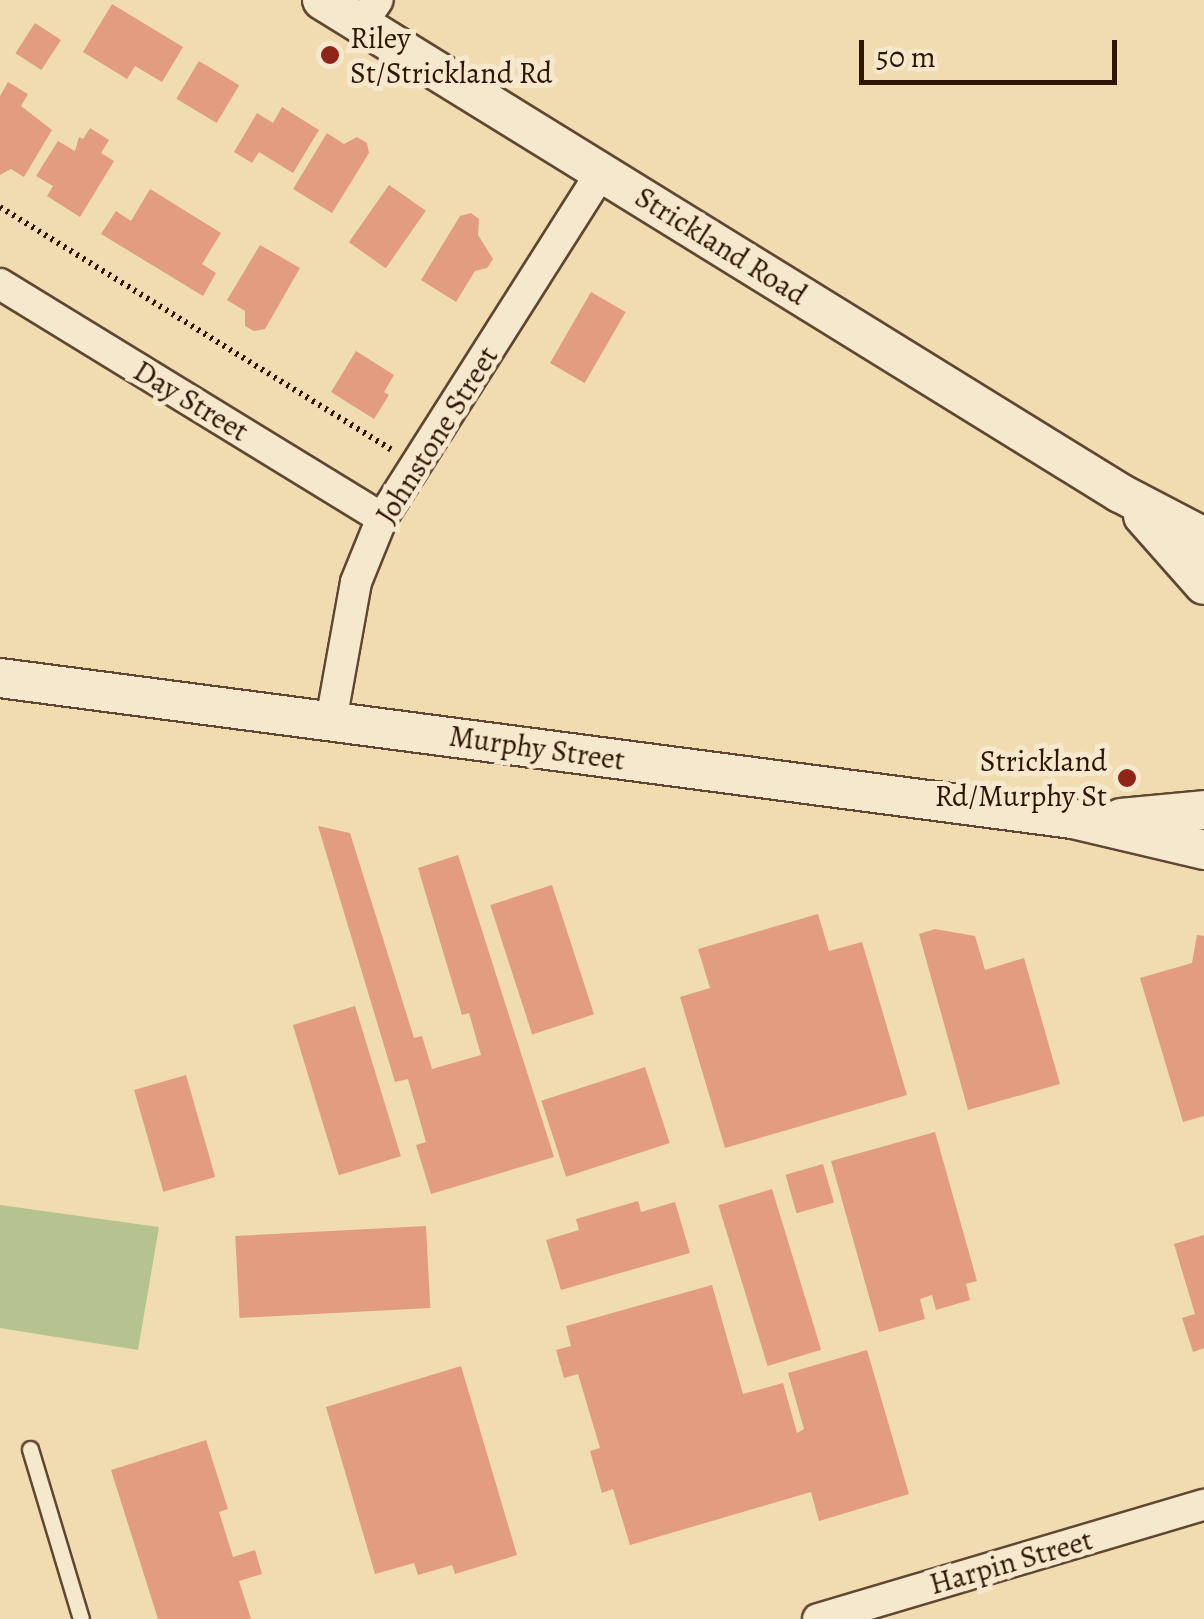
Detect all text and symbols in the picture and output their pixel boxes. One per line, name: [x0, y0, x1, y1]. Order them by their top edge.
place label: Riley St/Strickland Rd: [350, 20, 552, 90]
scale bar: [864, 20, 1122, 82]
text: 50 m: [876, 37, 936, 77]
marker: Riley St/Strickland Rd: [319, 44, 341, 66]
street label: Strickland Road: [629, 179, 813, 313]
street label: Johnstone Street: [368, 340, 506, 530]
street label: Day Street: [127, 353, 255, 449]
street label: Murphy Street: [447, 718, 627, 778]
place label: Strickland Rd/Murphy St: [935, 743, 1107, 814]
marker: Strickland Rd/Murphy St: [1116, 767, 1138, 789]
street label: Harpin Street: [925, 1522, 1097, 1602]

